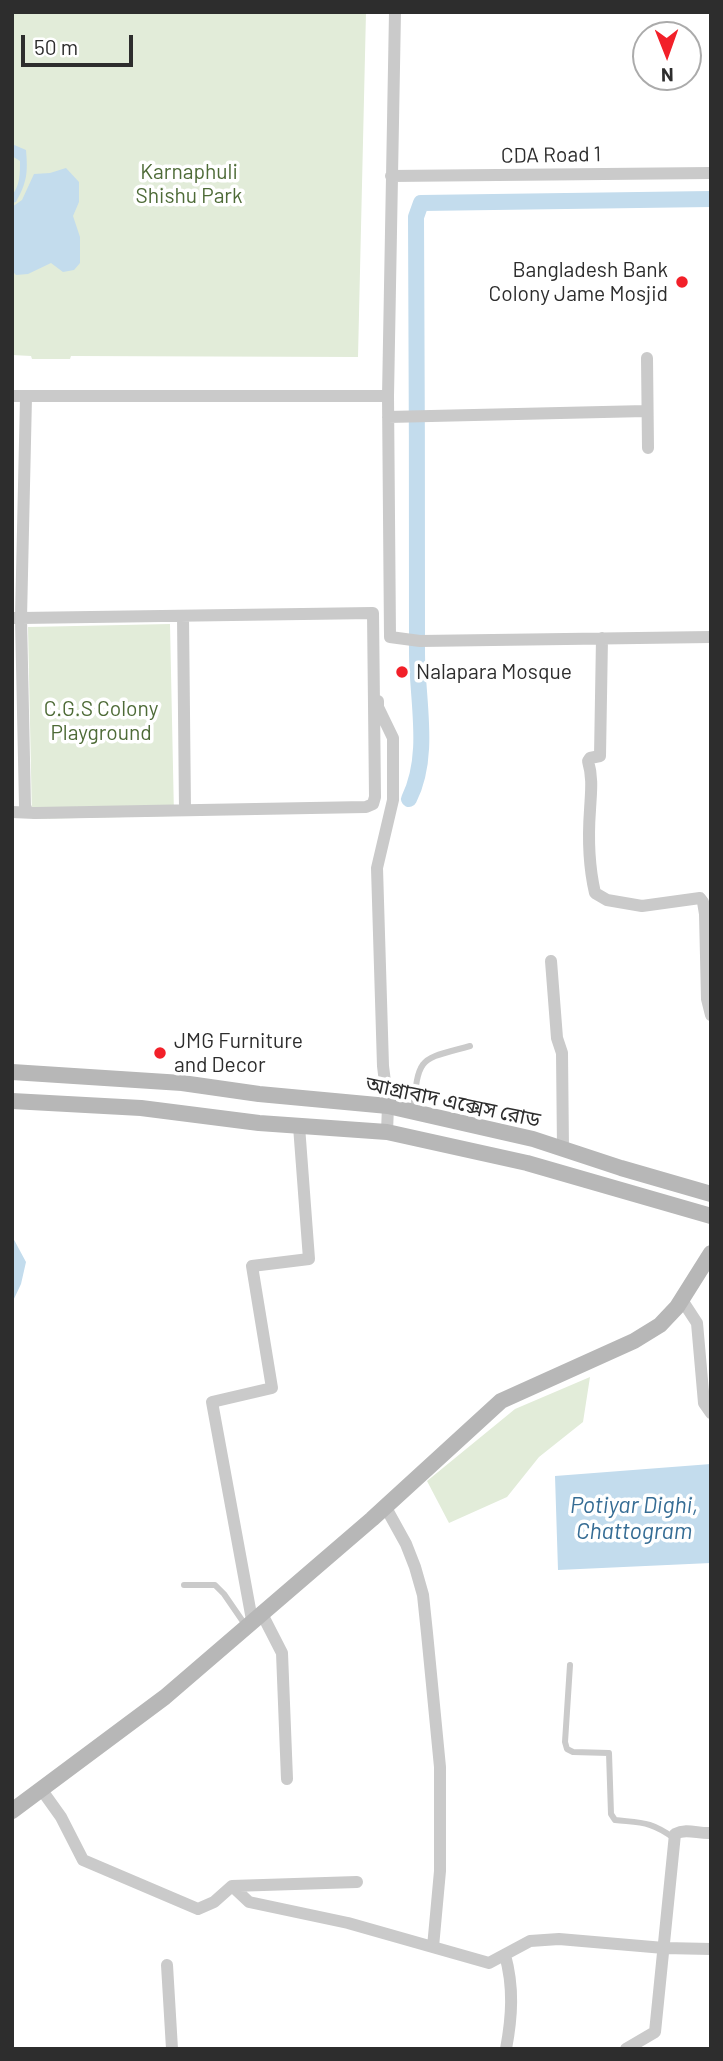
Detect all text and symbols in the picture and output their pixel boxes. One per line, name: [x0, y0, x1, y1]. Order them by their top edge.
scale bar: [24, 21, 136, 65]
north arrow: [632, 21, 702, 91]
text: 50 m: [34, 34, 78, 59]
text: N: [661, 64, 674, 87]
street label: CDA Road 1: [501, 142, 601, 168]
park label: Karnaphuli Shishu Park: [135, 159, 243, 209]
place label: Bangladesh Bank Colony Jame Mosjid: [489, 257, 668, 307]
marker: Bangladesh Bank Colony Jame Mosjid: [674, 274, 690, 290]
place label: Nalapara Mosque: [416, 659, 572, 685]
marker: Nalapara Mosque: [394, 664, 410, 680]
park label: C.G.S Colony Playground: [44, 696, 158, 746]
place label: JMG Furniture and Decor: [174, 1028, 303, 1078]
marker: JMG Furniture and Decor: [152, 1045, 168, 1061]
street label: আগ্রাবাদ এক্সেস রোড: [363, 1071, 543, 1133]
water label: Potiyar Dighi, Chattogram: [570, 1491, 698, 1545]

